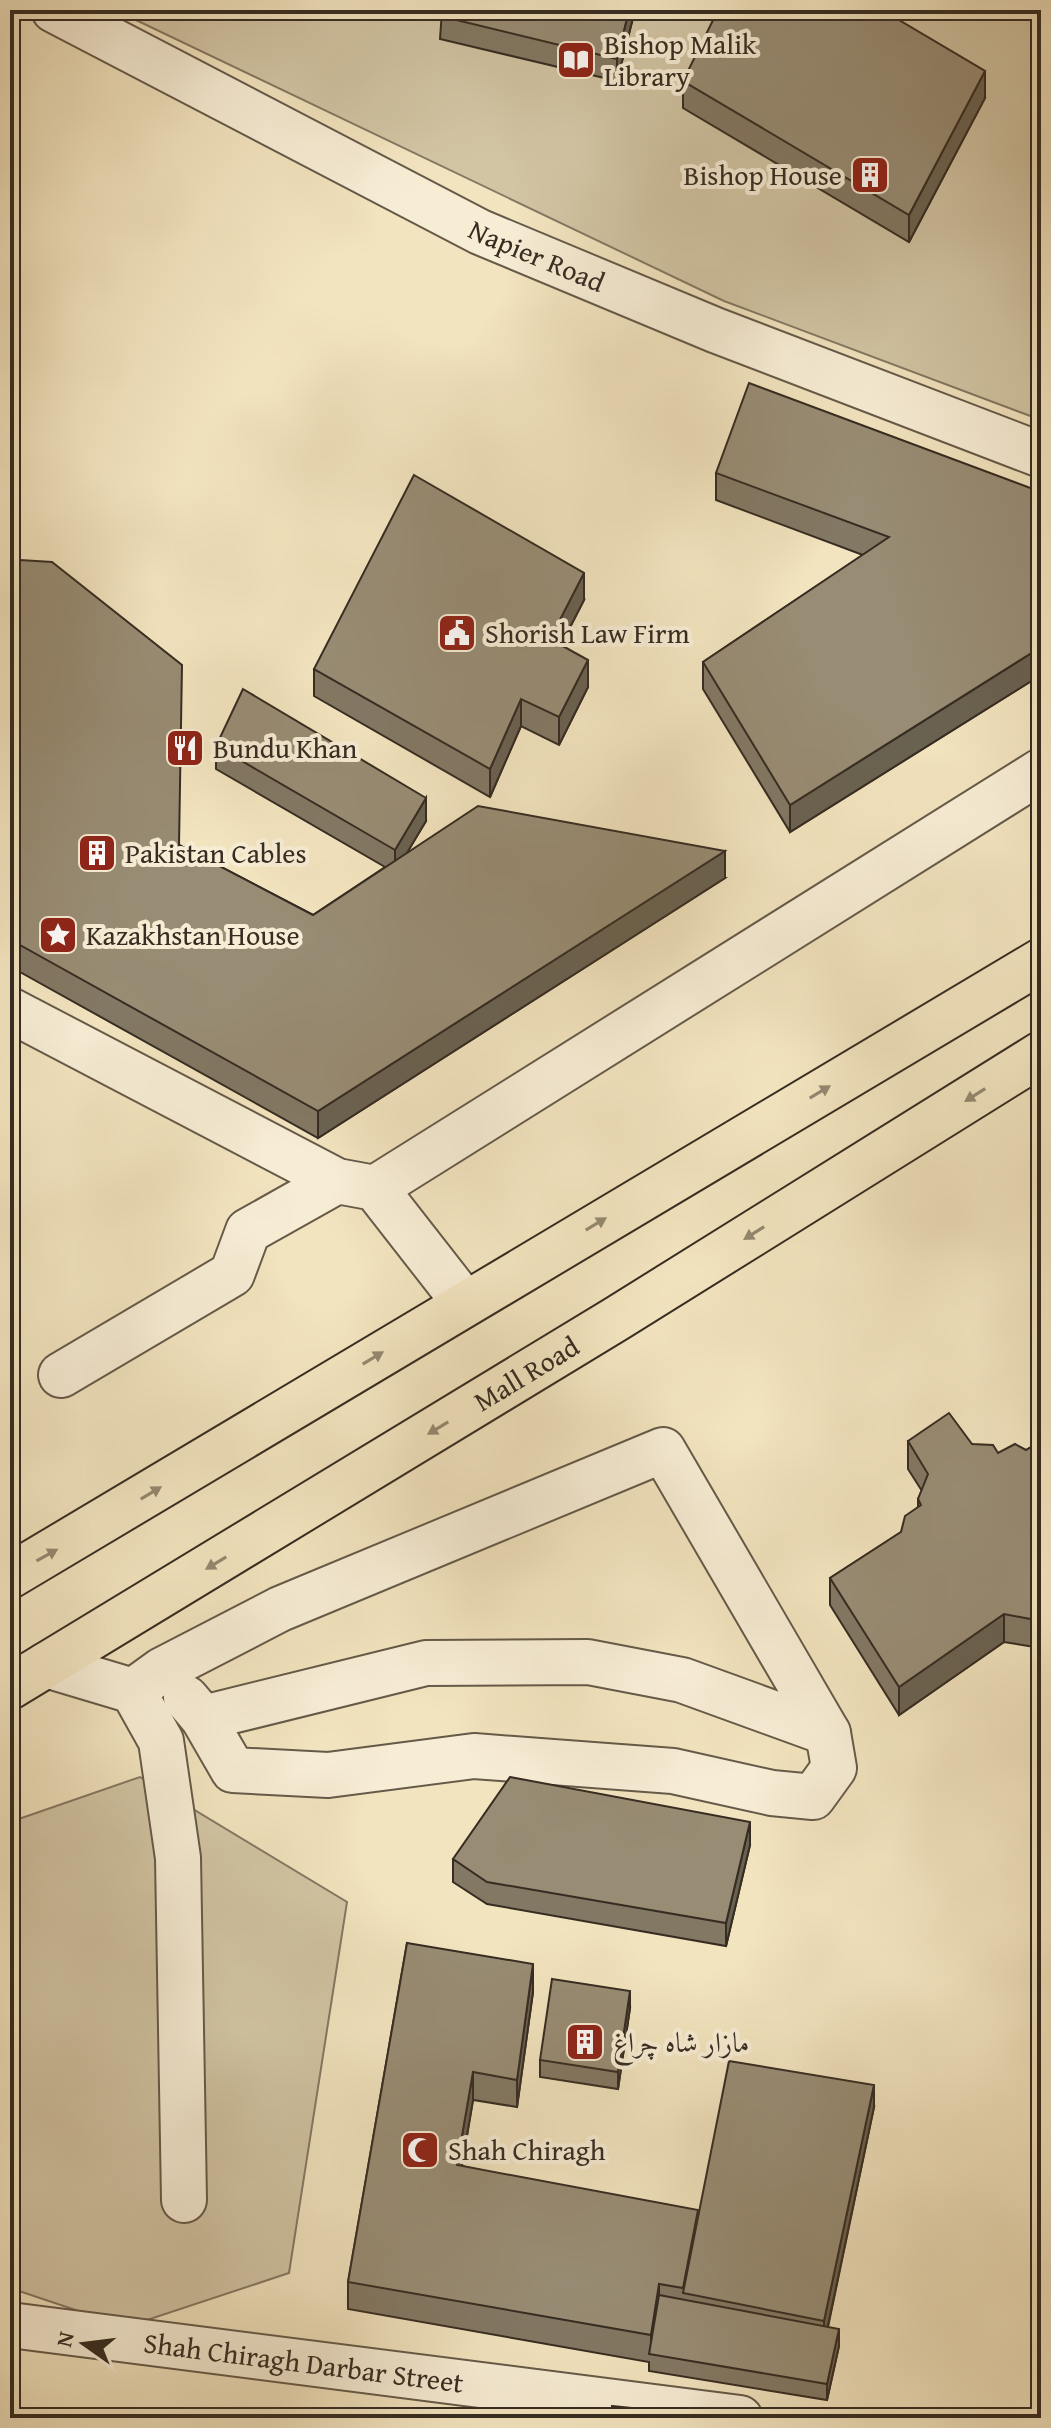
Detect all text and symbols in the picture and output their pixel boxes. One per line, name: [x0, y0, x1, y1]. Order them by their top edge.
place label: Bishop Malik Library: [604, 23, 757, 96]
library icon: Bishop Malik Library: [555, 39, 597, 81]
place label: Bishop House: [684, 154, 842, 195]
building icon: Bishop House: [849, 154, 891, 196]
street label: Napier Road: [462, 209, 611, 302]
public building icon: Shorish Law Firm: [436, 612, 478, 654]
place label: Shorish Law Firm: [485, 612, 690, 653]
restaurant icon: Bundu Khan: [164, 727, 206, 769]
place label: Bundu Khan: [213, 727, 358, 768]
building icon: Pakistan Cables: [76, 832, 118, 874]
place label: Pakistan Cables: [125, 832, 307, 873]
place icon: Kazakhstan House: [37, 914, 79, 956]
place label: Kazakhstan House: [86, 914, 300, 955]
one-way arrow: [809, 1085, 831, 1099]
one-way arrow: [964, 1087, 986, 1101]
one-way arrow: [585, 1217, 607, 1231]
one-way arrow: [743, 1225, 765, 1239]
street label: Mall Road: [465, 1325, 587, 1421]
one-way arrow: [362, 1351, 384, 1365]
one-way arrow: [427, 1421, 449, 1435]
one-way arrow: [140, 1486, 162, 1500]
one-way arrow: [36, 1548, 58, 1562]
one-way arrow: [205, 1556, 227, 1570]
building icon: مازار شاہ چراغ: [564, 2021, 606, 2063]
place label: مازار شاہ چراغ: [613, 2021, 750, 2066]
mosque icon: Shah Chiragh: [399, 2129, 441, 2171]
place label: Shah Chiragh: [448, 2129, 606, 2170]
north arrow: [44, 2304, 124, 2384]
street label: Shah Chiragh Darbar Street: [141, 2321, 466, 2403]
text: N: [47, 2328, 82, 2350]

